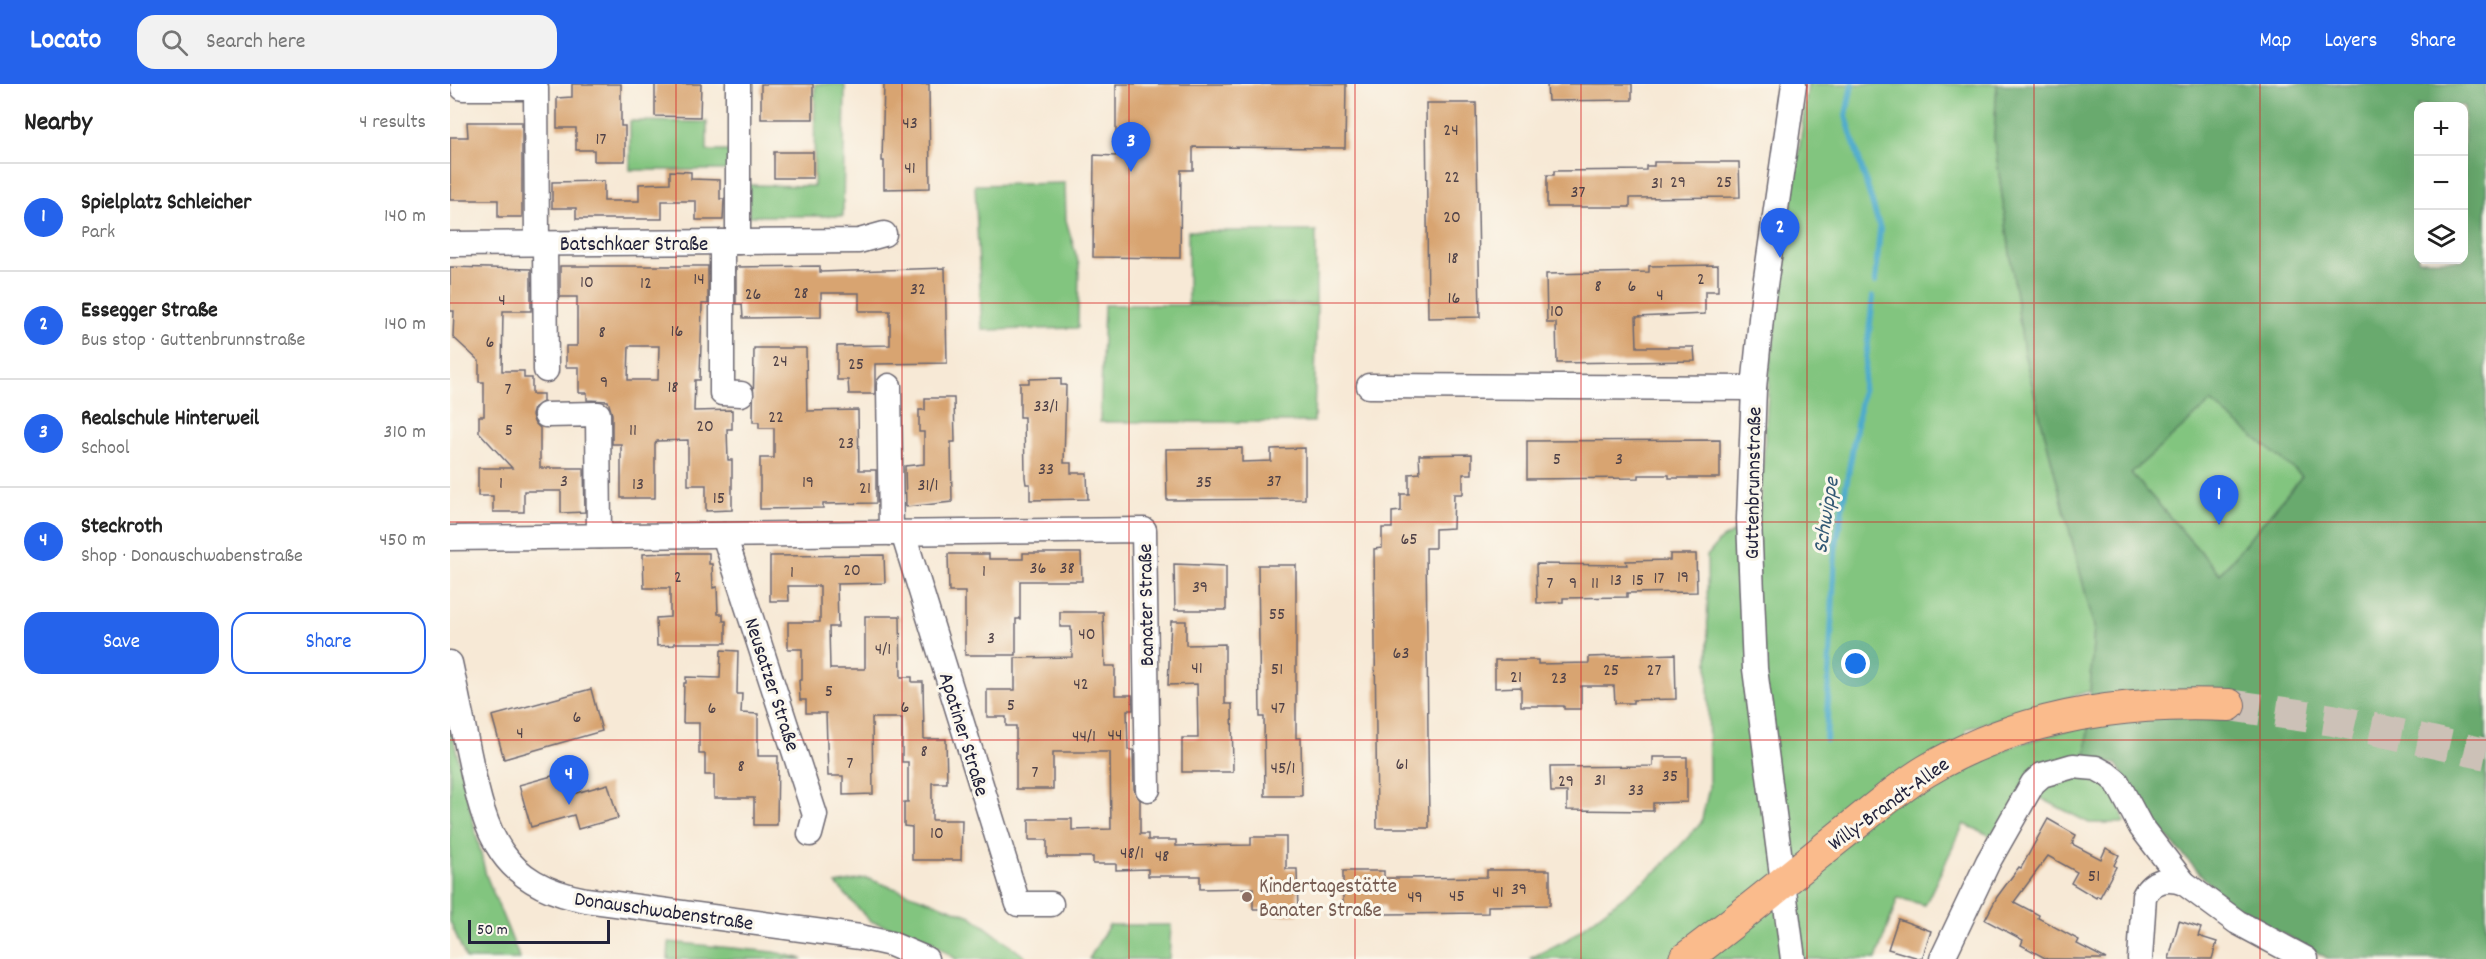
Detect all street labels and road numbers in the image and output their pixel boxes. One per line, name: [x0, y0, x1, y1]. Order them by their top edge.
street label: Batschkaer Straße: [560, 231, 708, 261]
street label: Guttenbrunnstraße: [1739, 406, 1771, 560]
street label: Banater Straße: [1132, 543, 1164, 667]
street label: Neusatzer Straße: [734, 614, 806, 756]
street label: Apatiner Straße: [929, 669, 995, 800]
street label: Willy-Brandt-Allee: [1823, 751, 1957, 860]
street label: Donauschwabenstraße: [572, 886, 755, 940]

